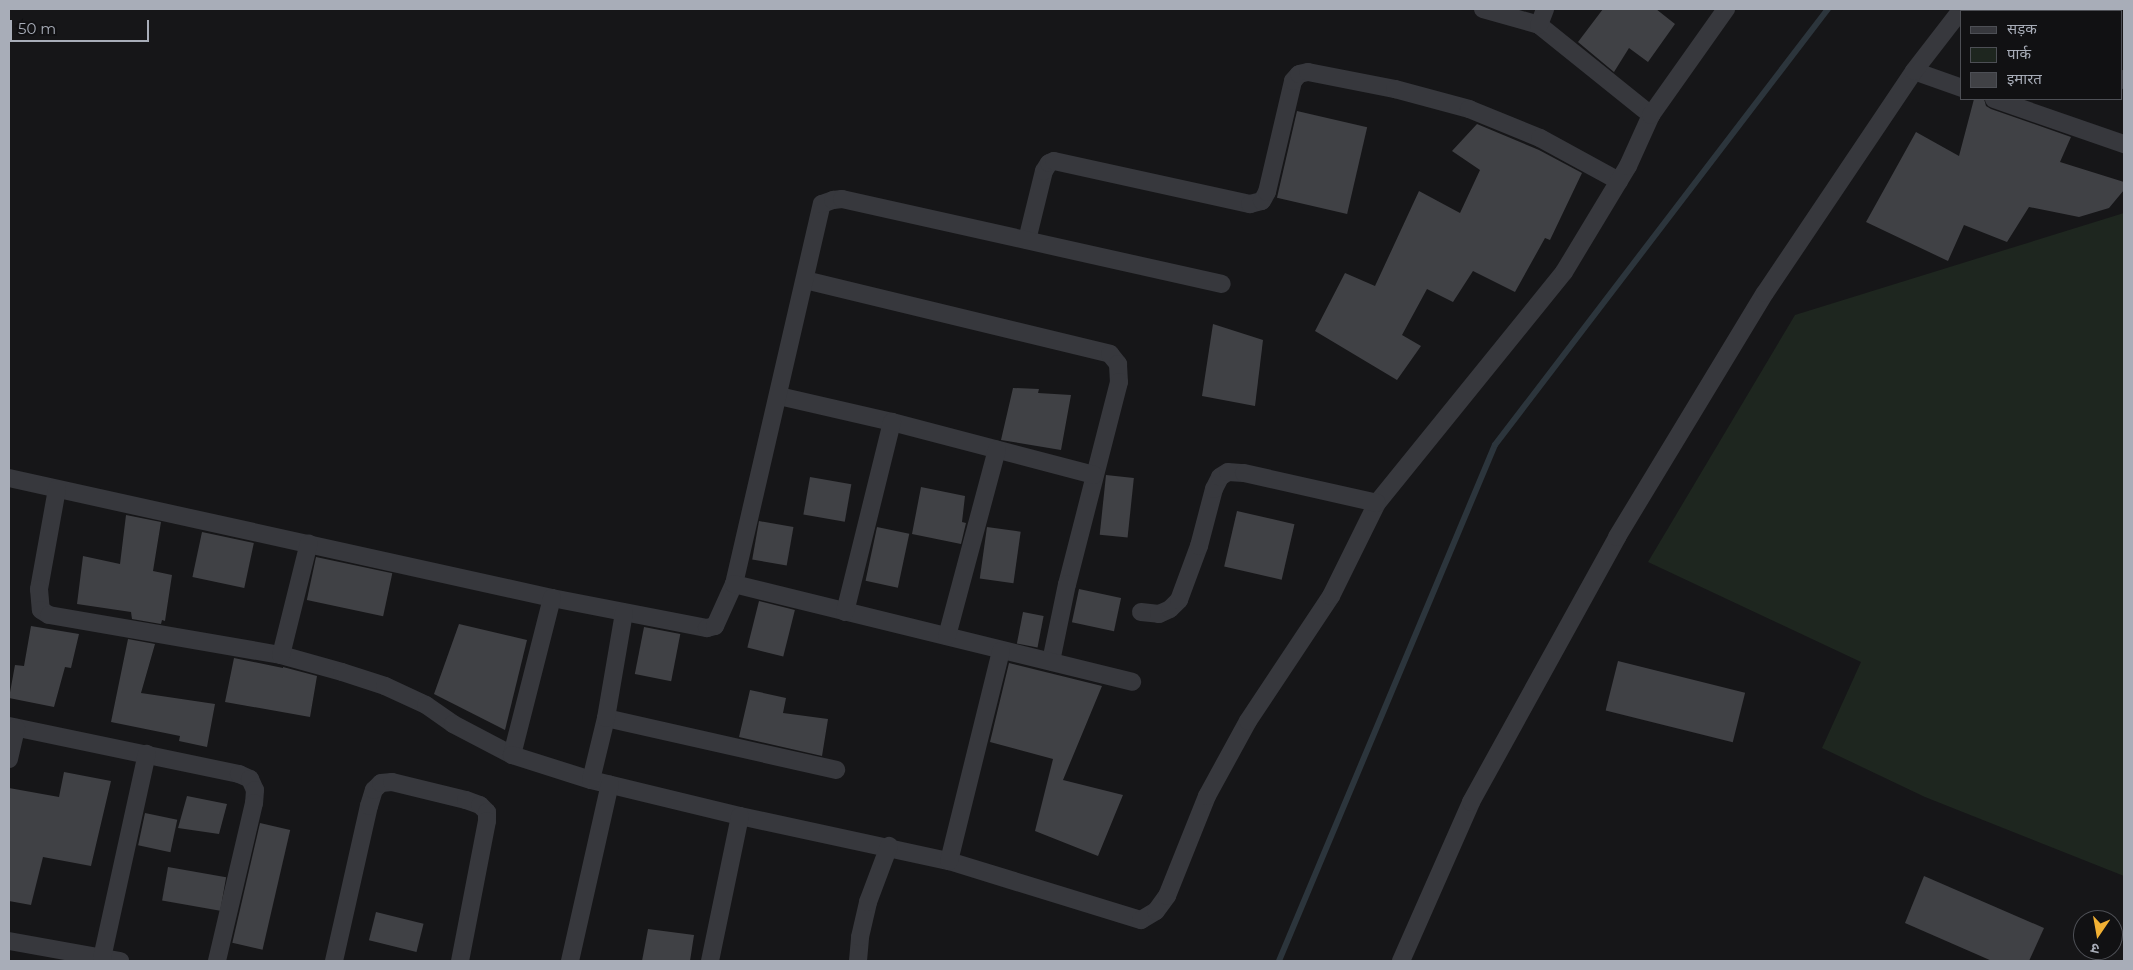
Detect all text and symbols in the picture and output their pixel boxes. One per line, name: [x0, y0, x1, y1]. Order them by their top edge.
scale bar: [12, 10, 151, 42]
legend: [1960, 10, 2123, 100]
text: 50 m: [18, 19, 56, 38]
text: सड़क: [2007, 19, 2037, 38]
text: पार्क: [2007, 44, 2031, 63]
text: इमारत: [2007, 69, 2042, 88]
north arrow: [2073, 910, 2123, 960]
text: उ: [2089, 939, 2101, 958]

